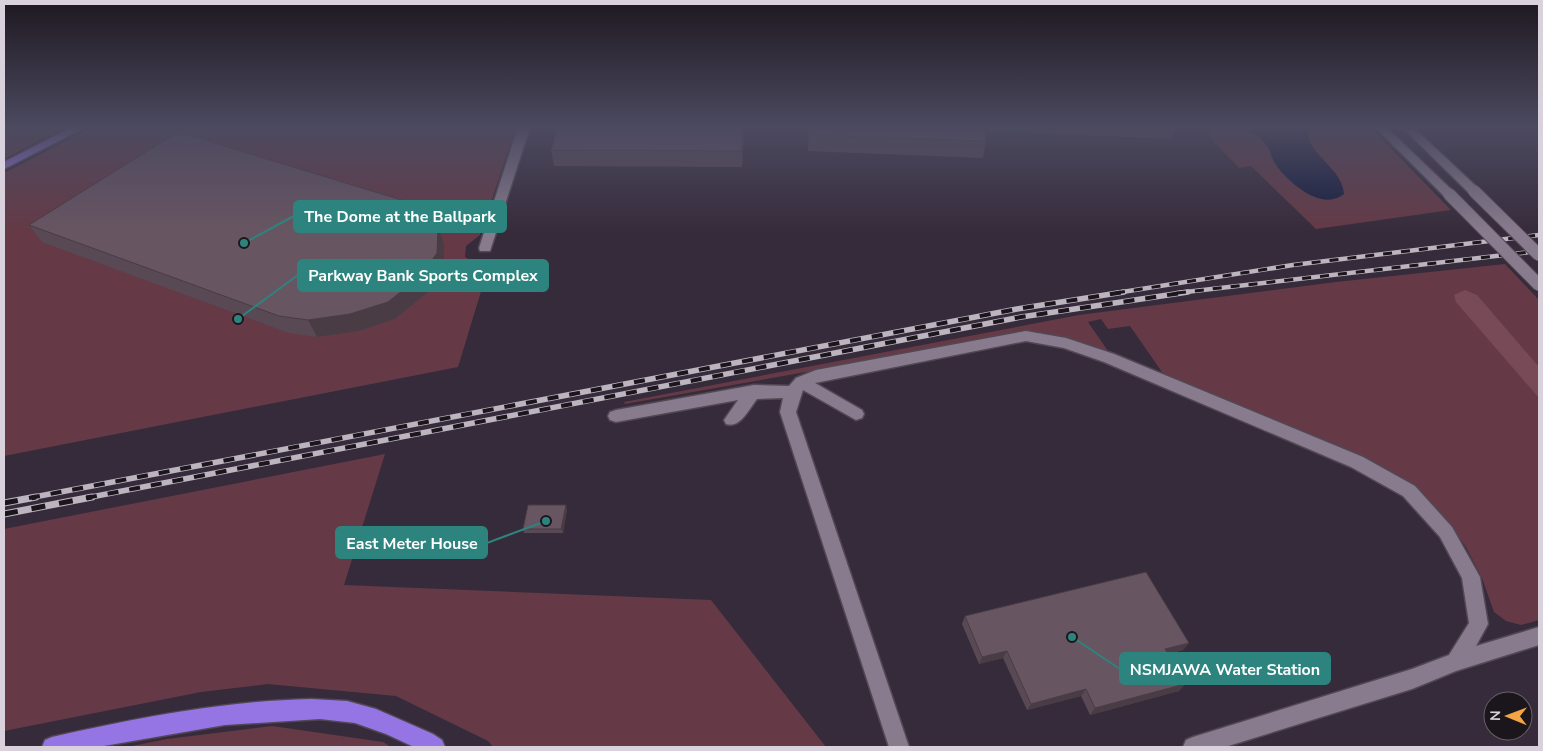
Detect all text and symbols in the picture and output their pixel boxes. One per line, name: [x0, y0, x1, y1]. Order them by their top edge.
callout: The Dome at the Ballpark: [294, 201, 506, 232]
text: The Dome at the Ballpark: [304, 206, 496, 228]
callout: Parkway Bank Sports Complex: [298, 260, 548, 291]
text: Parkway Bank Sports Complex: [308, 265, 538, 287]
callout: East Meter House: [336, 527, 487, 558]
text: East Meter House: [346, 533, 478, 555]
callout: NSMJAWA Water Station: [1120, 653, 1330, 684]
text: NSMJAWA Water Station: [1130, 659, 1320, 681]
north arrow: [1483, 691, 1533, 741]
text: N: [1486, 710, 1505, 721]

